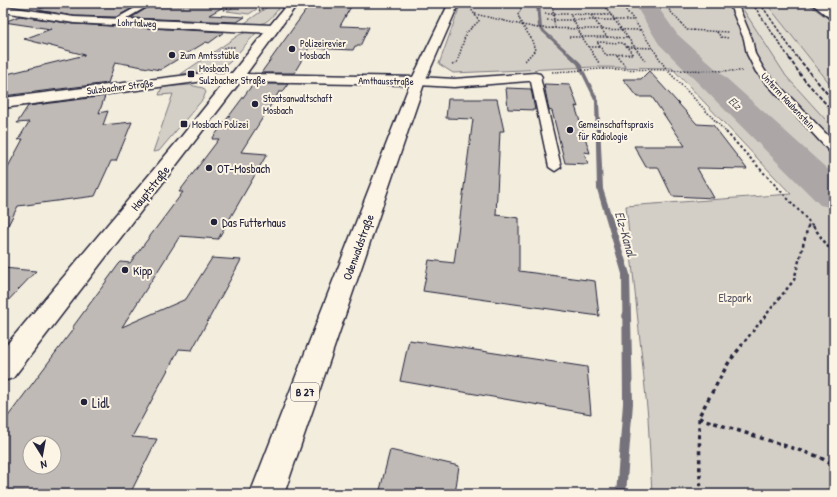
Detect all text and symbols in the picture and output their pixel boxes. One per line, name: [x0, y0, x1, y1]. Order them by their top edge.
street label: Lohrtalweg: [117, 16, 157, 30]
place label: Polizeirevier Mosbach: [300, 37, 346, 62]
marker: Polizeirevier Mosbach: [287, 44, 297, 54]
place label: Zum Amtsstüble: [180, 49, 239, 62]
marker: Zum Amtsstüble: [167, 50, 177, 60]
place label: Mosbach Sulzbacher Straße: [199, 62, 266, 87]
marker: Mosbach Sulzbacher Straße: [186, 69, 196, 79]
street label: Unterm Haubenstein: [758, 70, 818, 133]
street label: Amthausstraße: [358, 74, 414, 88]
street label: Sulzbacher Straße: [86, 76, 154, 98]
place label: Staatsanwaltschaft Mosbach: [263, 92, 333, 117]
water label: Elz: [726, 94, 745, 113]
marker: Staatsanwaltschaft Mosbach: [250, 99, 260, 109]
place label: Mosbach Polizei: [192, 118, 249, 131]
place label: Gemeinschaftspraxis für Radiologie: [578, 118, 654, 143]
marker: Mosbach Polizei: [179, 119, 189, 129]
marker: Gemeinschaftspraxis für Radiologie: [565, 125, 575, 135]
place label: OT-Mosbach: [217, 160, 270, 177]
street label: Hauptstraße: [127, 162, 174, 214]
marker: OT-Mosbach: [204, 163, 214, 173]
water label: Elz-Kanal: [611, 209, 641, 259]
street label: Odenwaldstraße: [338, 212, 378, 282]
place label: Das Futterhaus: [222, 214, 286, 231]
marker: Das Futterhaus: [209, 217, 219, 227]
place label: Kipp: [133, 262, 152, 279]
marker: Kipp: [120, 265, 130, 275]
park label: Elzpark: [718, 289, 752, 306]
road number: B 27: [291, 383, 319, 401]
place label: Lidl: [92, 393, 110, 412]
marker: Lidl: [79, 397, 89, 407]
north arrow: [22, 435, 62, 475]
text: N: [40, 457, 48, 472]

